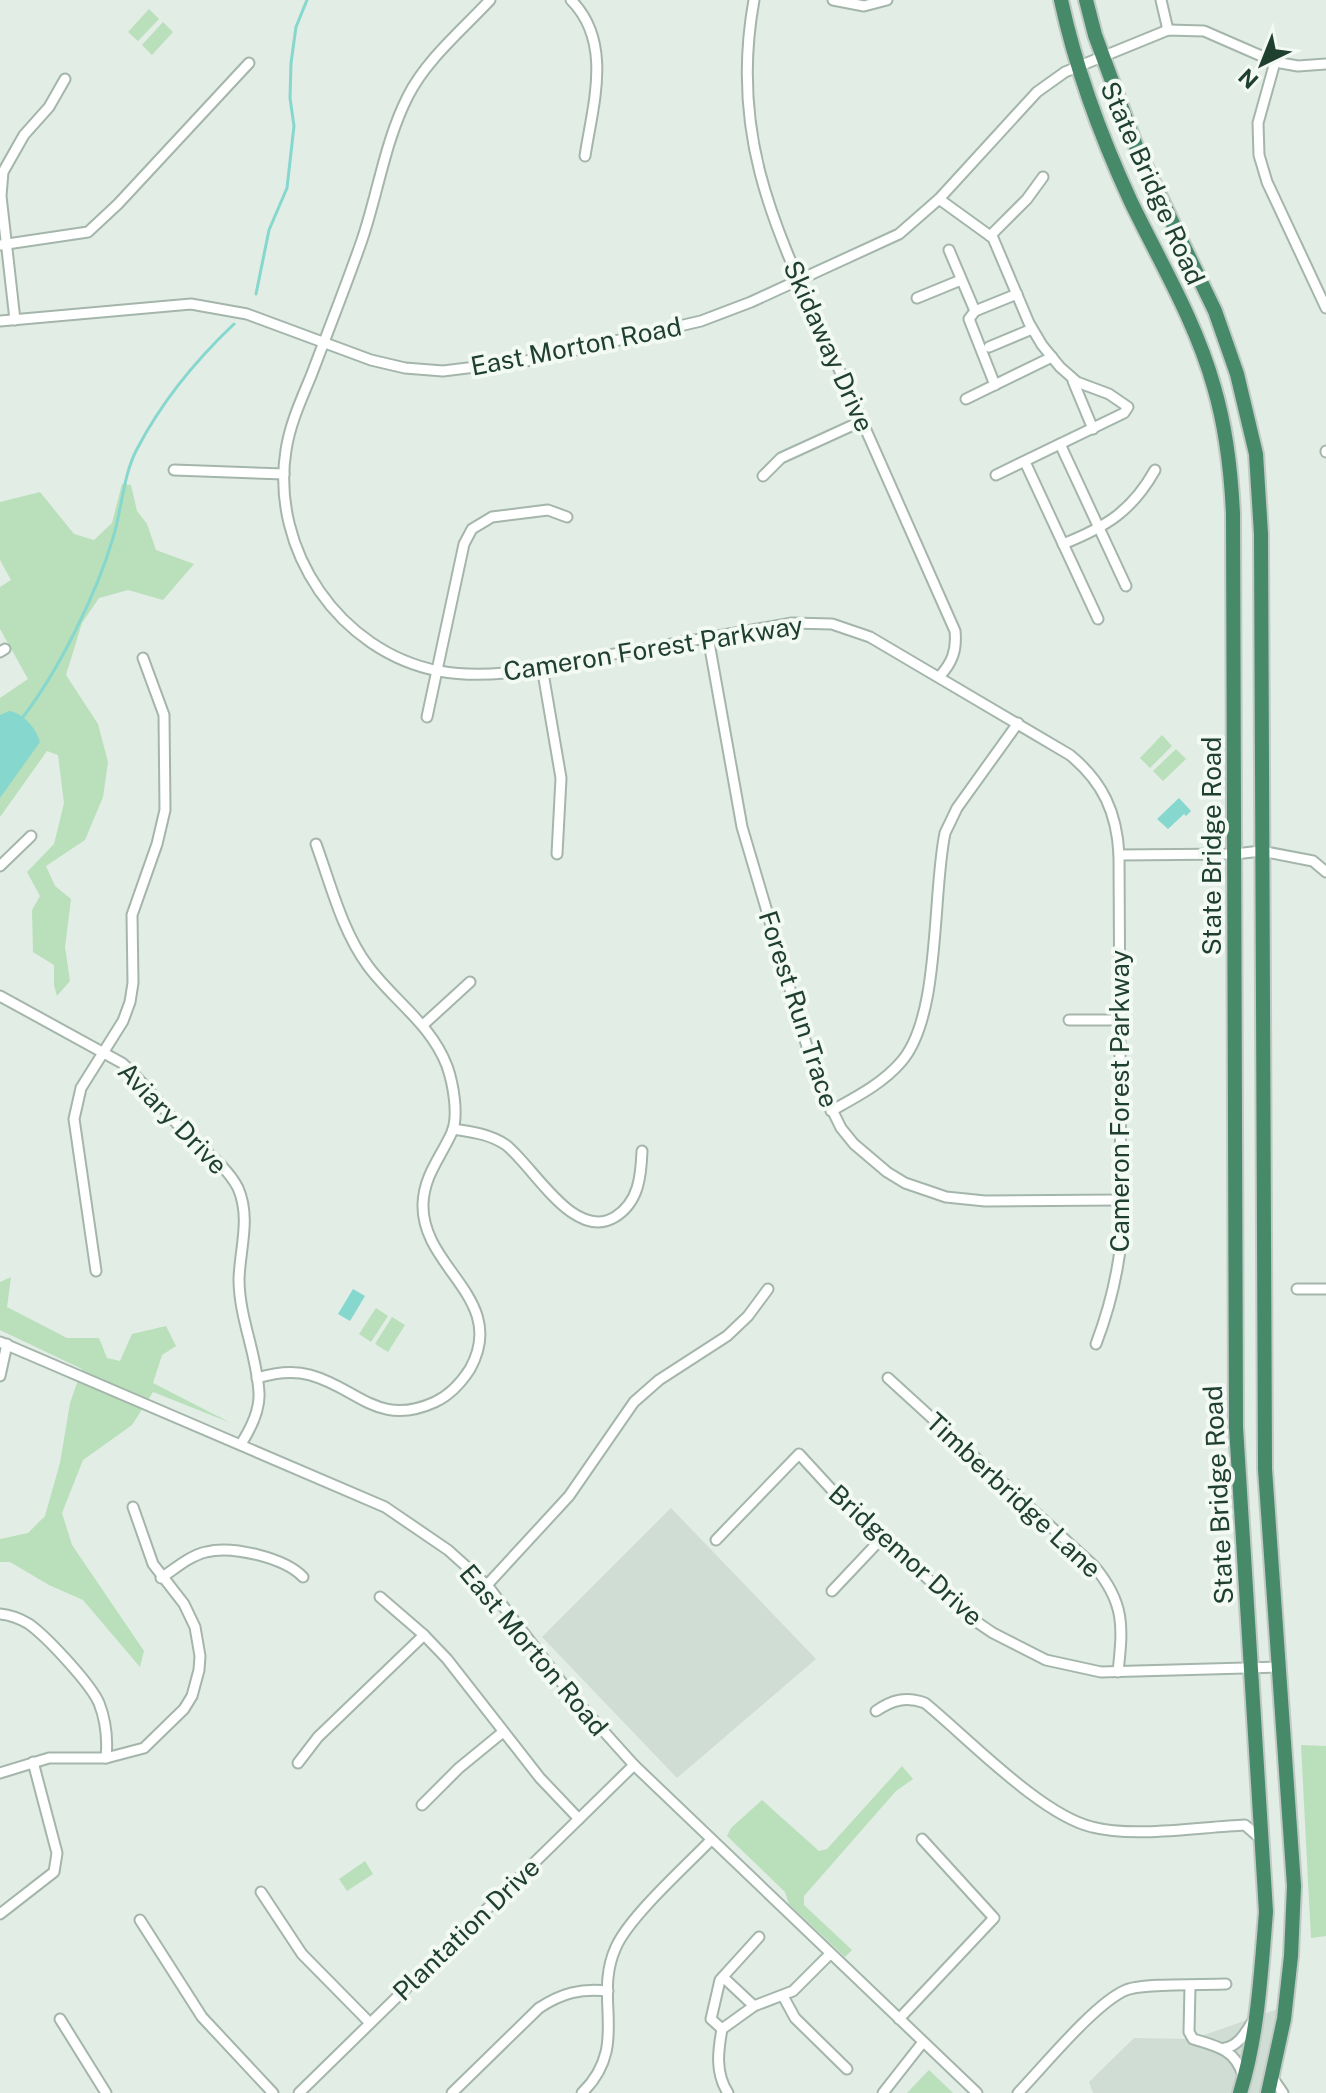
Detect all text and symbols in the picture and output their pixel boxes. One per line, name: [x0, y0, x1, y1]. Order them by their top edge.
north arrow: [1222, 24, 1302, 104]
text: N: [1233, 63, 1264, 94]
street label: State Bridge Road: [1094, 77, 1212, 289]
street label: Skidaway Drive: [777, 256, 881, 436]
street label: East Morton Road: [468, 310, 684, 382]
street label: Cameron Forest Parkway: [501, 609, 805, 687]
street label: State Bridge Road: [1196, 736, 1227, 956]
street label: Forest Run Trace: [753, 907, 845, 1111]
street label: Cameron Forest Parkway: [1104, 950, 1135, 1252]
street label: Aviary Drive: [112, 1056, 234, 1180]
street label: State Bridge Road: [1197, 1385, 1239, 1605]
street label: Timberbridge Lane: [920, 1406, 1108, 1584]
street label: Bridgemor Drive: [823, 1478, 989, 1632]
street label: East Morton Road: [453, 1558, 615, 1742]
street label: Plantation Drive: [386, 1851, 546, 2007]

